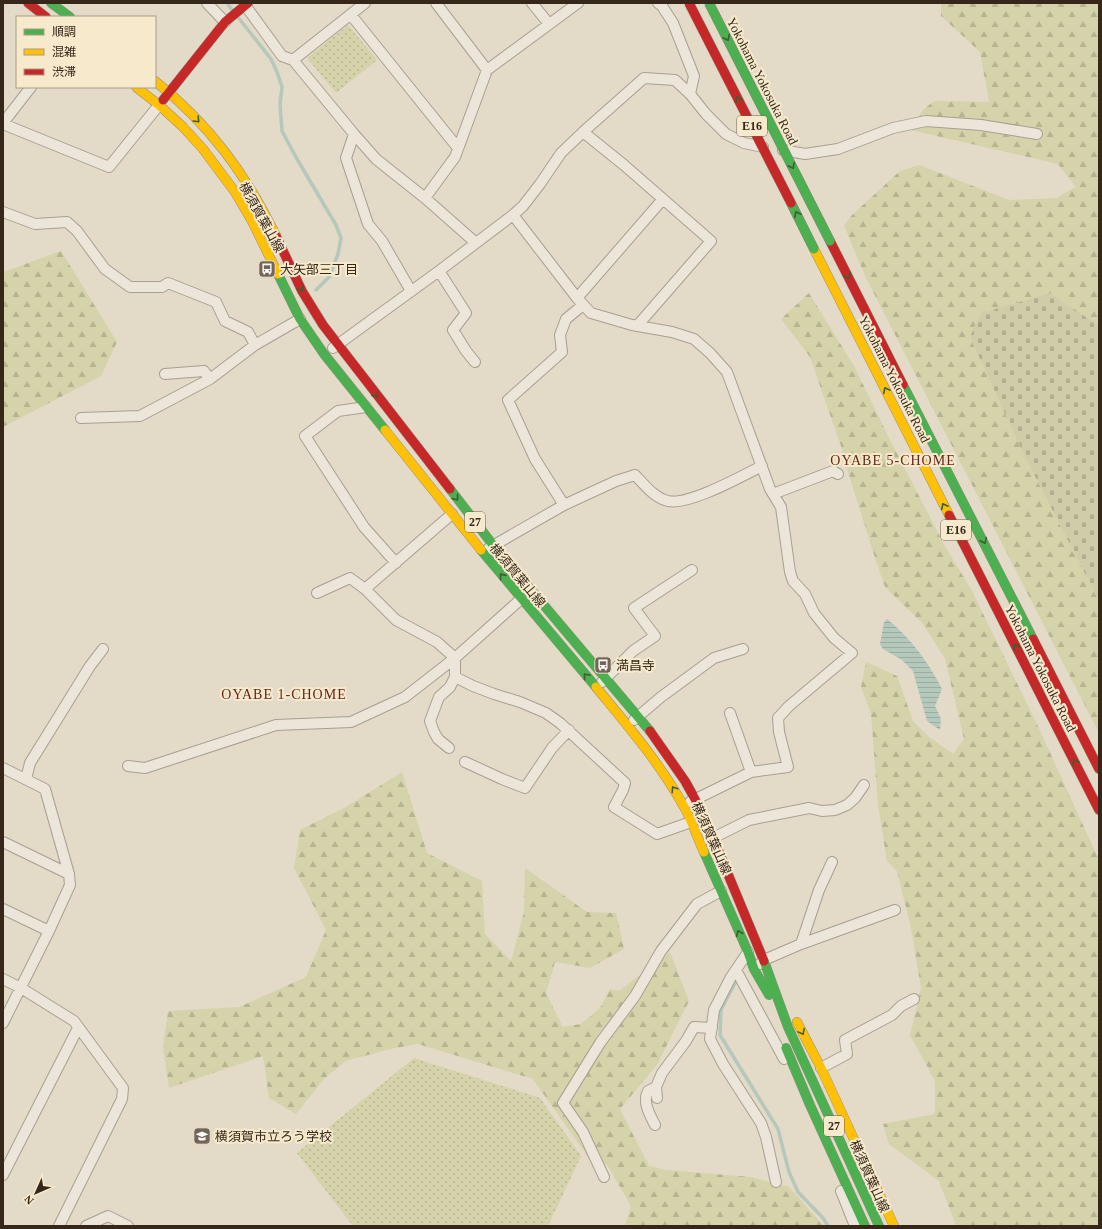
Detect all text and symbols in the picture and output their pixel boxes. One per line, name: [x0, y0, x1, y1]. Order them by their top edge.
street label: Yokohama Yokosuka Road: [724, 15, 801, 148]
legend: [16, 16, 156, 88]
text: 順調: [52, 25, 76, 39]
one-way arrow: [722, 33, 730, 41]
text: 混雑: [52, 45, 76, 59]
text: 渋滞: [52, 65, 76, 79]
one-way arrow: [735, 95, 742, 103]
one-way arrow: [193, 115, 200, 123]
road number: E16: [737, 116, 767, 136]
one-way arrow: [787, 162, 795, 169]
street label: 横須賀葉山線: [236, 179, 287, 255]
one-way arrow: [794, 211, 801, 219]
bus stop icon: 大矢部三丁目: [257, 259, 277, 279]
place label: 大矢部三丁目: [280, 262, 358, 277]
one-way arrow: [843, 272, 851, 279]
one-way arrow: [297, 285, 304, 293]
street label: Yokohama Yokosuka Road: [856, 313, 933, 446]
one-way arrow: [883, 387, 890, 394]
one-way arrow: [372, 391, 379, 398]
district label: OYABE 5-CHOME: [830, 453, 956, 468]
one-way arrow: [451, 494, 458, 501]
one-way arrow: [942, 503, 949, 510]
road number: 27: [465, 512, 485, 532]
road number: E16: [941, 520, 971, 540]
one-way arrow: [979, 537, 987, 544]
street label: 横須賀葉山線: [487, 541, 548, 610]
one-way arrow: [499, 574, 506, 581]
street label: Yokohama Yokosuka Road: [1002, 602, 1079, 735]
one-way arrow: [1013, 643, 1021, 651]
bus stop icon: 満昌寺: [593, 655, 613, 675]
place label: 満昌寺: [616, 658, 655, 673]
one-way arrow: [583, 673, 590, 680]
district label: OYABE 1-CHOME: [221, 687, 347, 702]
one-way arrow: [1072, 759, 1080, 767]
one-way arrow: [671, 787, 678, 794]
street label: 横須賀葉山線: [689, 800, 734, 877]
one-way arrow: [736, 929, 744, 936]
one-way arrow: [797, 1028, 805, 1035]
road number: 27: [824, 1116, 844, 1136]
school or university icon: 横須賀市立ろう学校: [192, 1126, 212, 1146]
place label: 横須賀市立ろう学校: [215, 1129, 332, 1144]
street label: 横須賀葉山線: [847, 1138, 892, 1215]
north arrow: [16, 1173, 56, 1213]
text: N: [22, 1193, 36, 1207]

